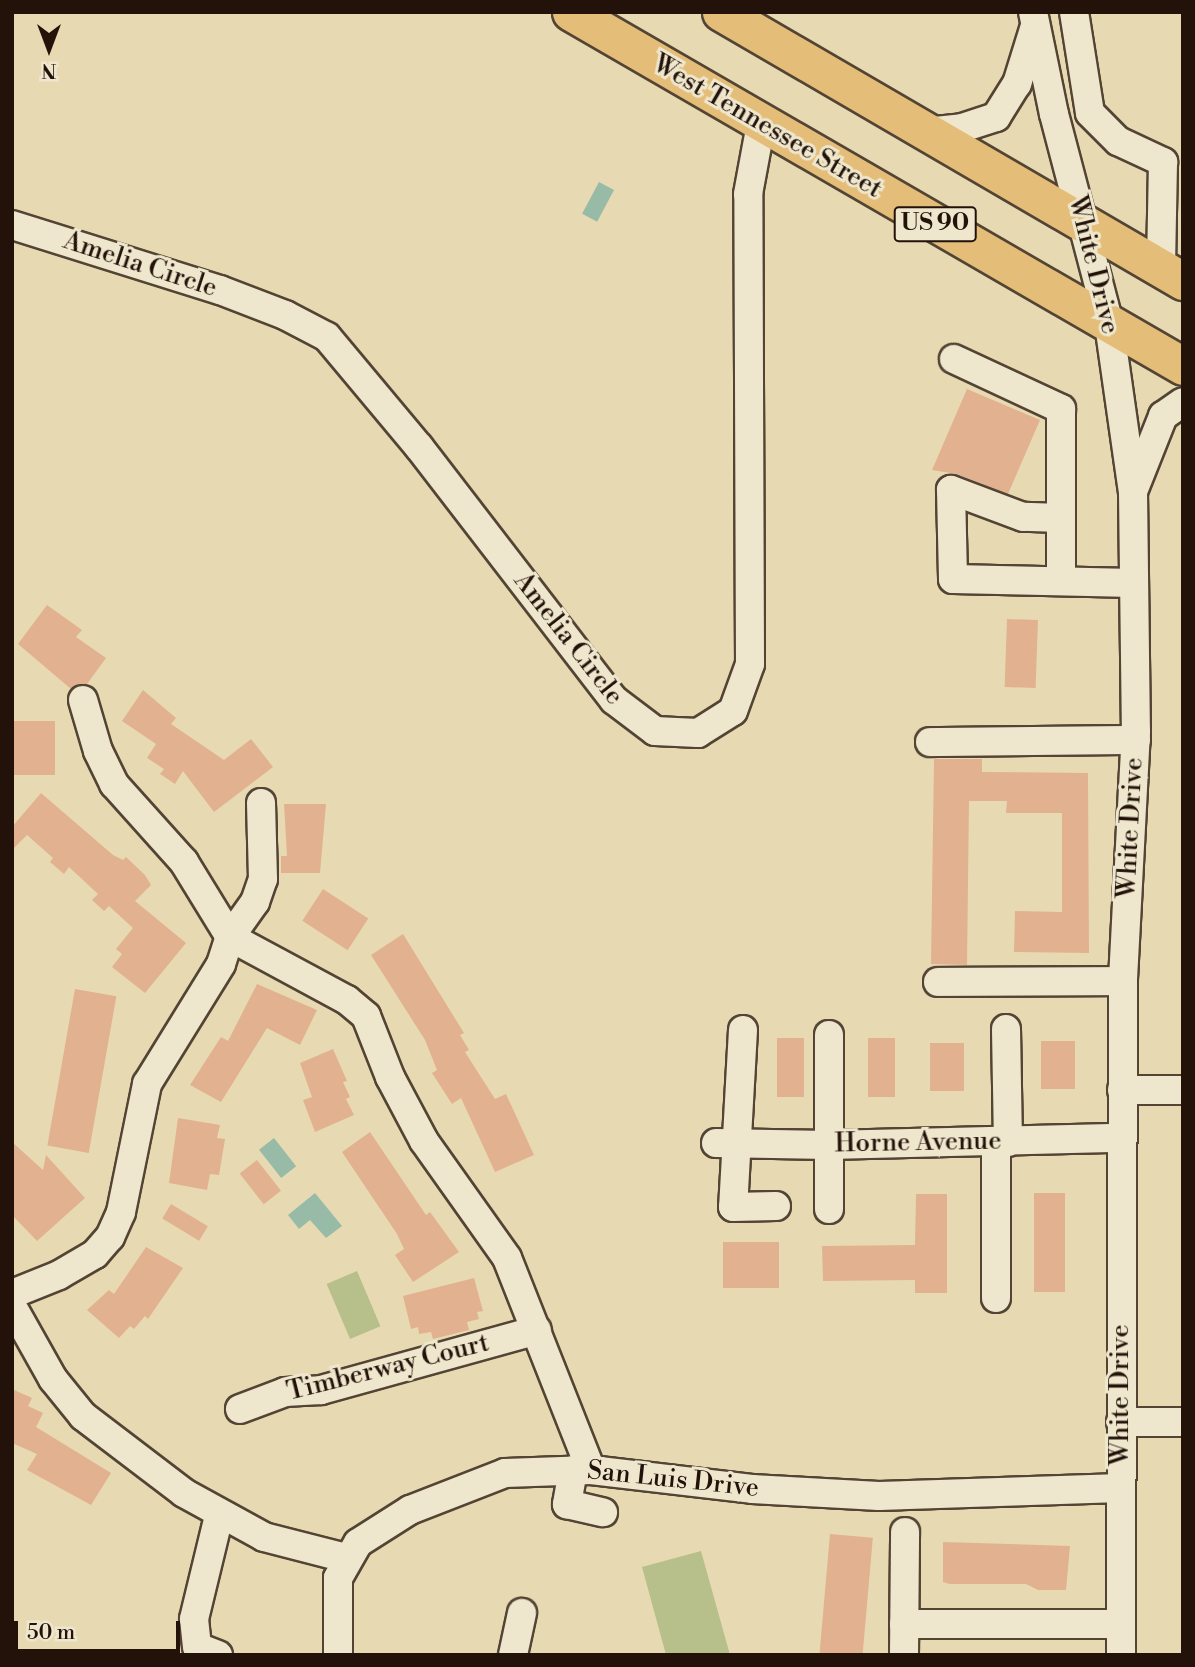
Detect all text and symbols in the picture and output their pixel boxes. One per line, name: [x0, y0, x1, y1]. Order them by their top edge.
north arrow: [14, 14, 84, 84]
street label: West Tennessee Street: [647, 49, 887, 205]
text: N: [41, 58, 57, 82]
street label: White Drive: [1061, 193, 1125, 337]
road number: US 90: [893, 204, 977, 244]
street label: Amelia Circle: [59, 225, 221, 305]
street label: Amelia Circle: [507, 566, 629, 712]
street label: White Drive: [1112, 757, 1150, 899]
street label: Horne Avenue: [834, 1126, 1002, 1160]
street label: White Drive: [1105, 1324, 1137, 1466]
street label: Timberway Court: [284, 1328, 492, 1408]
street label: San Luis Drive: [586, 1455, 760, 1505]
scale bar: [18, 1608, 184, 1652]
text: 50 m: [27, 1620, 75, 1646]

